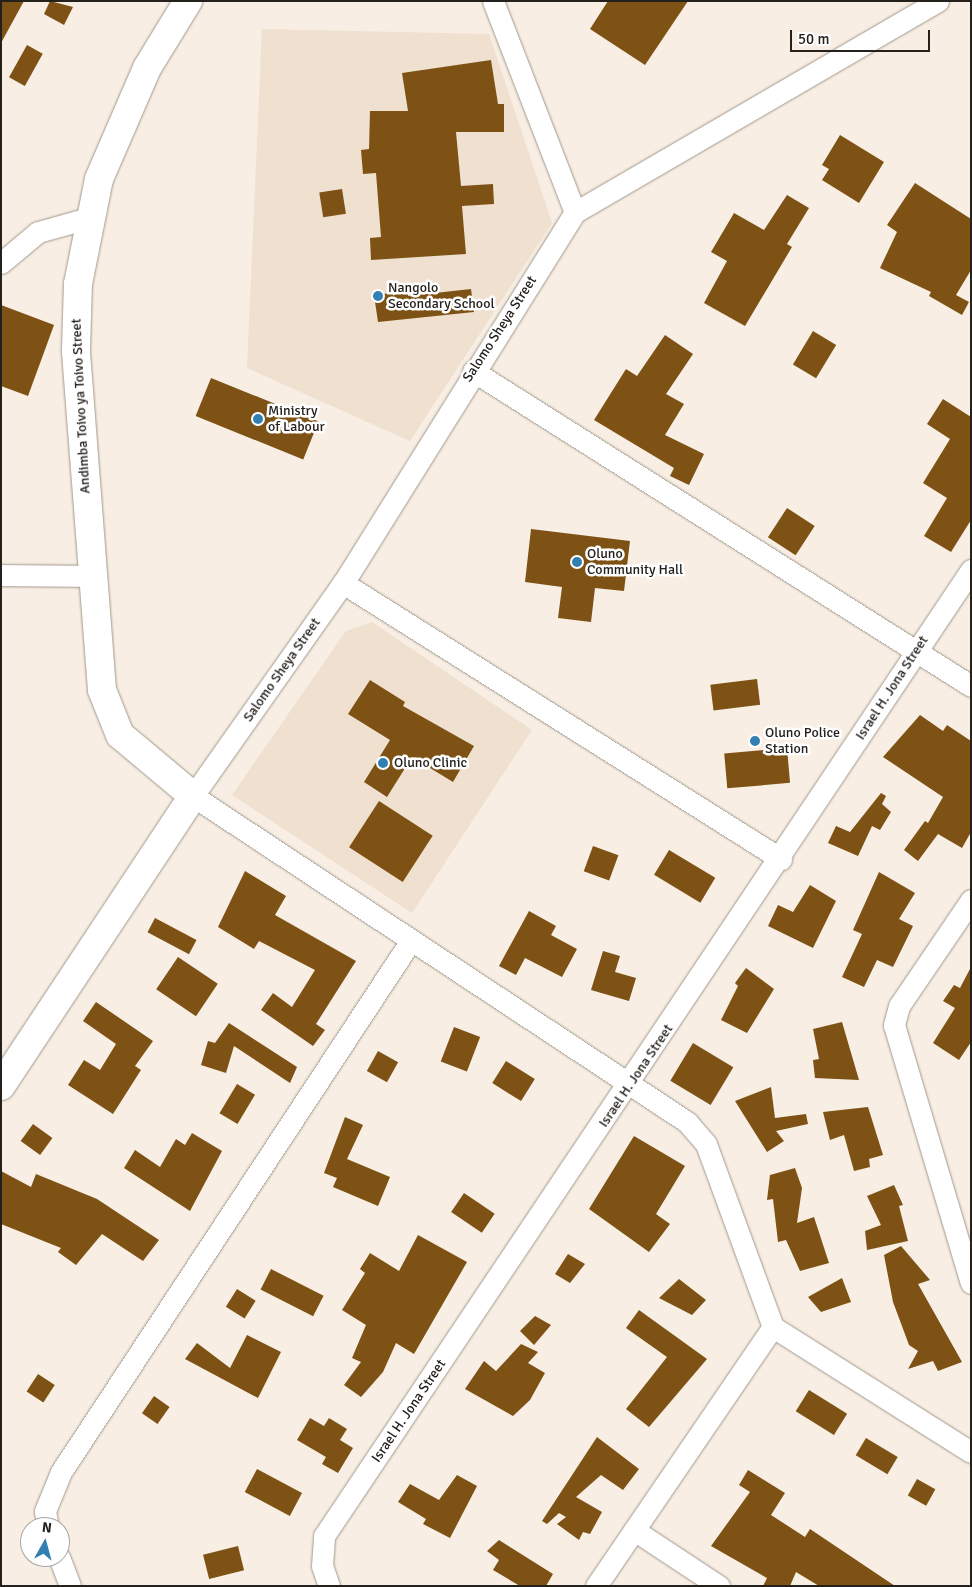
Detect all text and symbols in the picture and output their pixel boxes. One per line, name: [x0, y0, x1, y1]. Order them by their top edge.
scale bar: [792, 20, 932, 52]
text: 50 m: [798, 30, 829, 48]
street label: Salomo Sheya Street: [459, 273, 541, 385]
place label: Nangolo Secondary School: [388, 280, 495, 312]
marker: Nangolo Secondary School: [372, 290, 384, 302]
street label: Andimba Toivo ya Toivo Street: [68, 318, 94, 494]
place label: Ministry of Labour: [268, 403, 325, 436]
marker: Ministry of Labour: [252, 413, 264, 425]
place label: Oluno Community Hall: [587, 546, 683, 578]
marker: Oluno Community Hall: [571, 556, 583, 568]
street label: Salomo Sheya Street: [240, 615, 324, 725]
street label: Israel H. Jona Street: [852, 633, 932, 743]
place label: Oluno Police Station: [765, 725, 840, 758]
marker: Oluno Police Station: [749, 735, 761, 747]
place label: Oluno Clinic: [394, 755, 467, 771]
marker: Oluno Clinic: [376, 756, 390, 770]
street label: Israel H. Jona Street: [595, 1021, 677, 1131]
street label: Israel H. Jona Street: [368, 1356, 450, 1466]
north arrow: [20, 1517, 70, 1567]
text: N: [41, 1519, 53, 1537]

